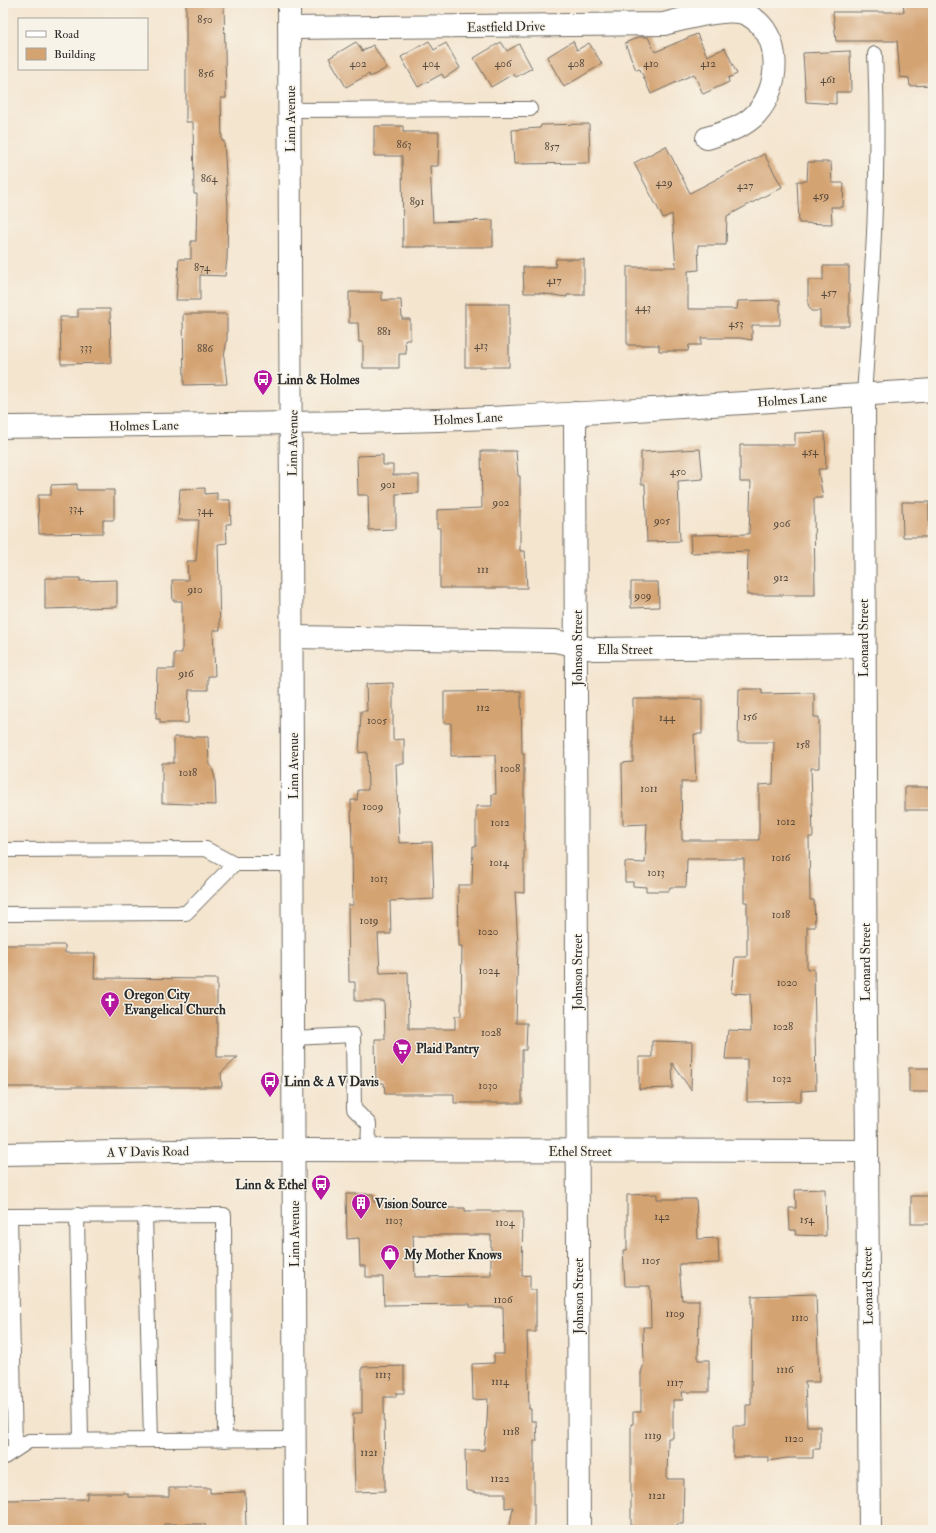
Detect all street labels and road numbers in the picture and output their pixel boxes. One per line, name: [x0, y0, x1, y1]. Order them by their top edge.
street label: Eastfield Drive: [467, 18, 546, 36]
street label: Linn Avenue: [283, 85, 299, 152]
street label: Holmes Lane: [757, 390, 828, 410]
street label: Linn Avenue: [284, 409, 302, 476]
street label: Holmes Lane: [433, 409, 504, 429]
street label: Holmes Lane: [109, 417, 180, 435]
street label: Leonard Street: [856, 599, 872, 677]
street label: Johnson Street: [570, 610, 586, 687]
street label: Ella Street: [597, 642, 653, 658]
street label: Linn Avenue: [286, 732, 302, 799]
street label: Leonard Street: [858, 923, 874, 1001]
street label: Johnson Street: [570, 934, 586, 1011]
street label: A V Davis Road: [106, 1143, 190, 1161]
street label: Ethel Street: [548, 1144, 612, 1160]
street label: Linn Avenue: [287, 1200, 303, 1267]
street label: Leonard Street: [859, 1247, 877, 1325]
street label: Johnson Street: [571, 1258, 587, 1335]

